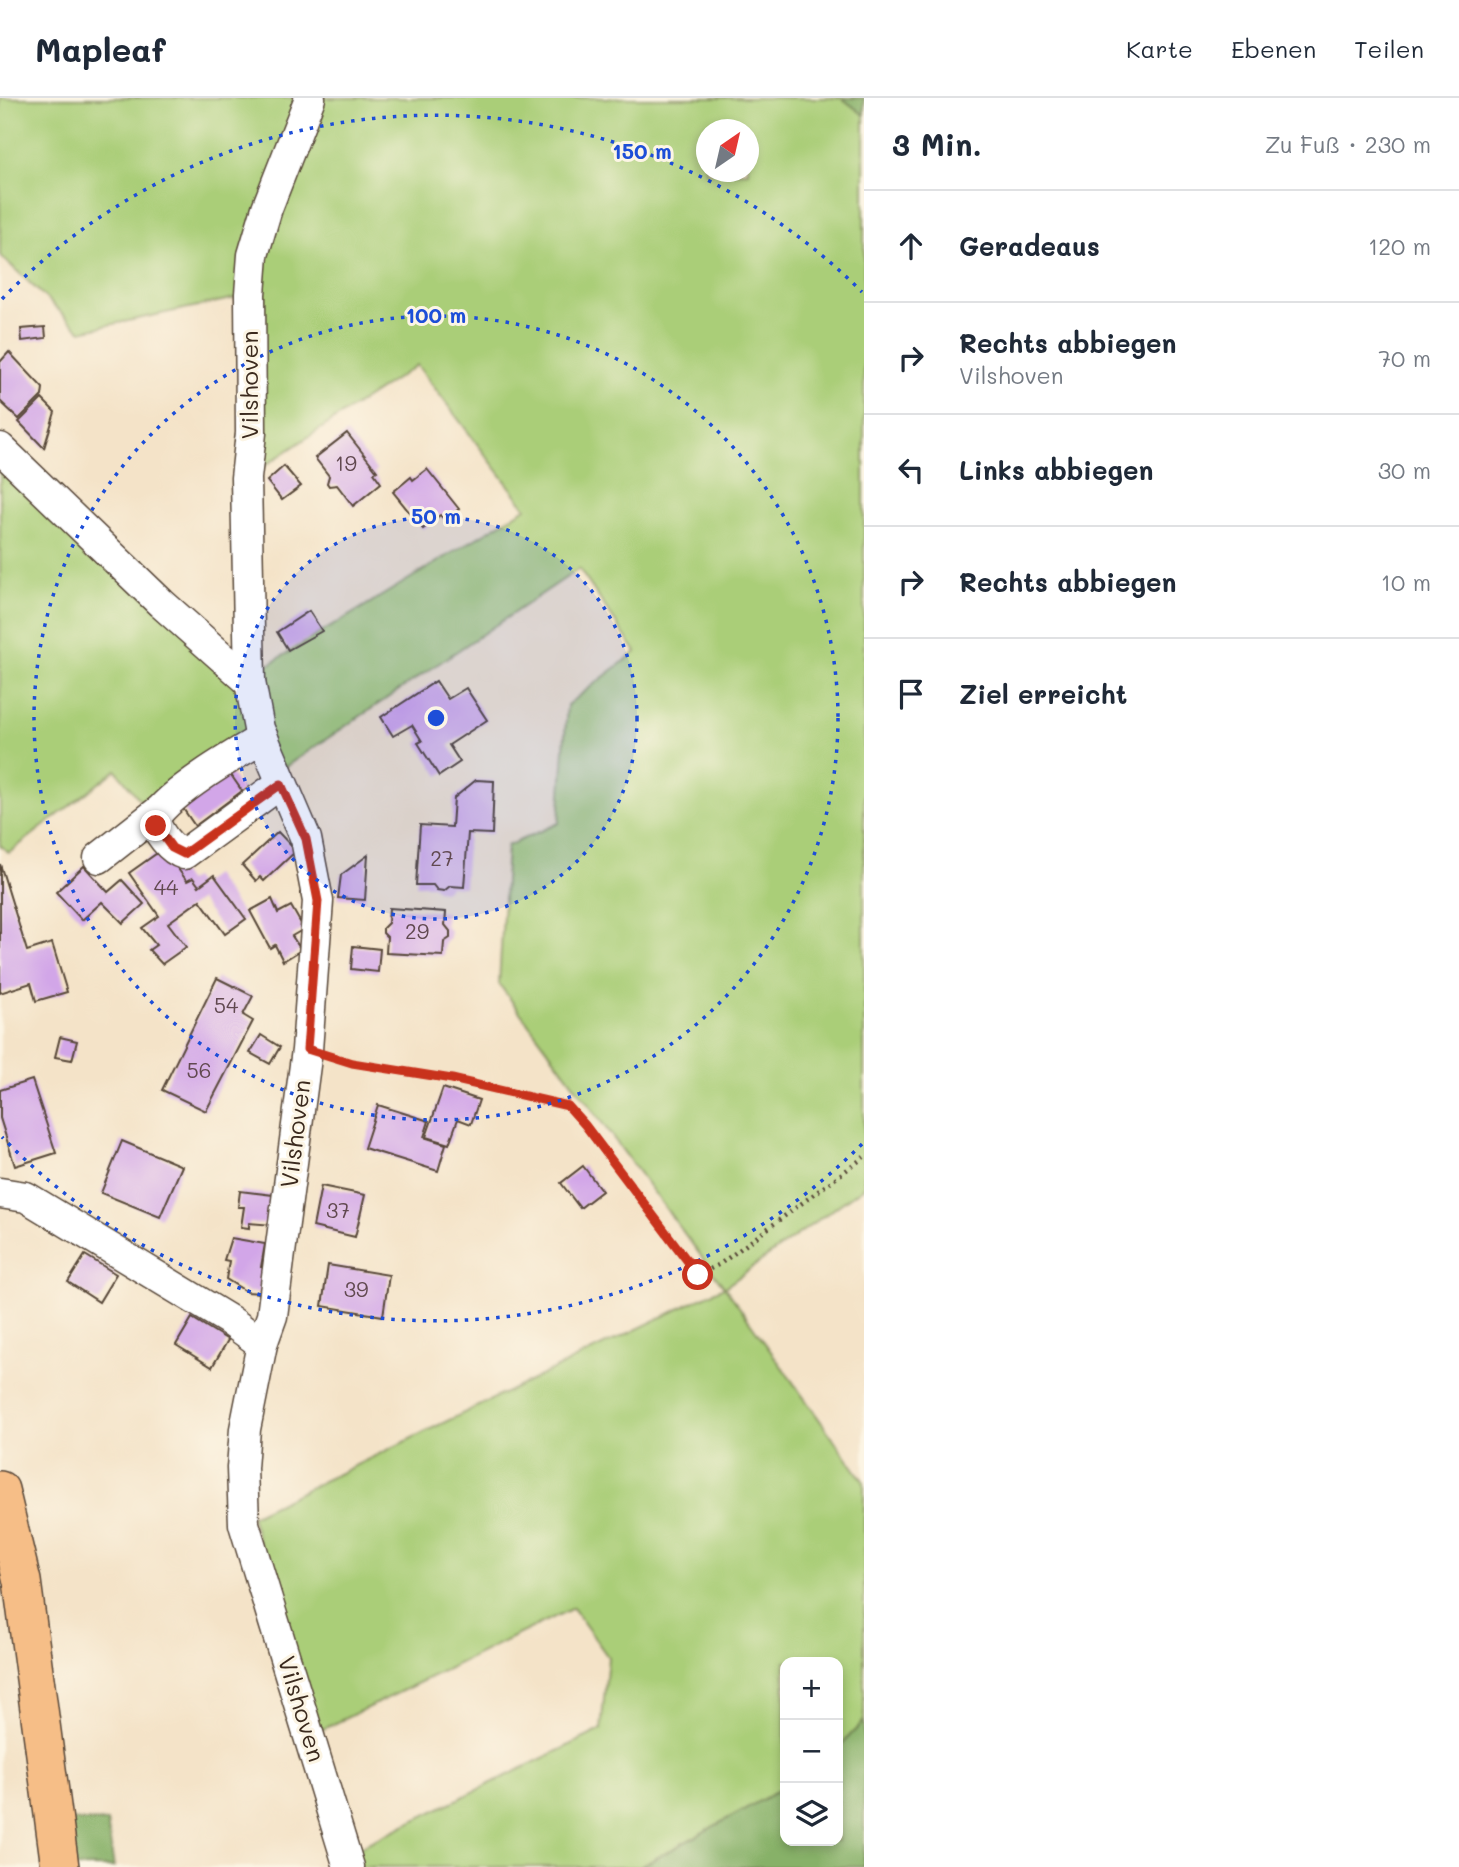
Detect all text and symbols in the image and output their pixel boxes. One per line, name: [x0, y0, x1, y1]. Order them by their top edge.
text: Mapleaf: [35, 27, 166, 70]
text: Karte: [1126, 33, 1193, 64]
text: Ebenen: [1231, 33, 1316, 64]
text: Teilen: [1354, 33, 1424, 64]
north arrow: [696, 119, 759, 182]
text: 3 Min.: [892, 124, 982, 164]
text: Zu Fuß · 230 m: [1265, 129, 1431, 159]
text: 150 m: [612, 137, 672, 164]
icon: ahead: [892, 227, 930, 265]
text: Geradeaus: [959, 229, 1100, 263]
text: 120 m: [1368, 231, 1431, 261]
text: 100 m: [406, 301, 466, 328]
text: Rechts abbiegen: [959, 326, 1176, 360]
street label: Vilshoven: [233, 330, 264, 440]
icon: right: [892, 339, 930, 377]
text: 70 m: [1378, 343, 1431, 373]
text: Vilshoven: [959, 360, 1064, 390]
house number: 19: [335, 449, 357, 476]
icon: left: [892, 451, 930, 489]
text: Links abbiegen: [959, 453, 1154, 487]
text: 30 m: [1378, 455, 1431, 485]
text: 50 m: [411, 502, 461, 529]
icon: right: [892, 563, 930, 601]
text: Rechts abbiegen: [959, 565, 1176, 599]
text: 10 m: [1381, 567, 1431, 597]
icon: arrive: [892, 675, 930, 713]
text: Ziel erreicht: [959, 677, 1127, 711]
centre of rings: [424, 706, 448, 730]
route end: [140, 810, 171, 841]
house number: 27: [430, 844, 454, 871]
house number: 44: [154, 873, 179, 900]
house number: 29: [405, 917, 429, 944]
house number: 54: [214, 991, 239, 1018]
house number: 56: [187, 1056, 211, 1083]
street label: Vilshoven: [272, 1078, 317, 1190]
house number: 37: [326, 1196, 350, 1223]
route start: [682, 1259, 713, 1290]
house number: 39: [344, 1275, 368, 1302]
street label: Vilshoven: [272, 1652, 333, 1765]
map controls: [780, 1657, 843, 1846]
button: +: [780, 1657, 843, 1720]
button: −: [780, 1720, 843, 1783]
button: layers: [780, 1783, 843, 1846]

